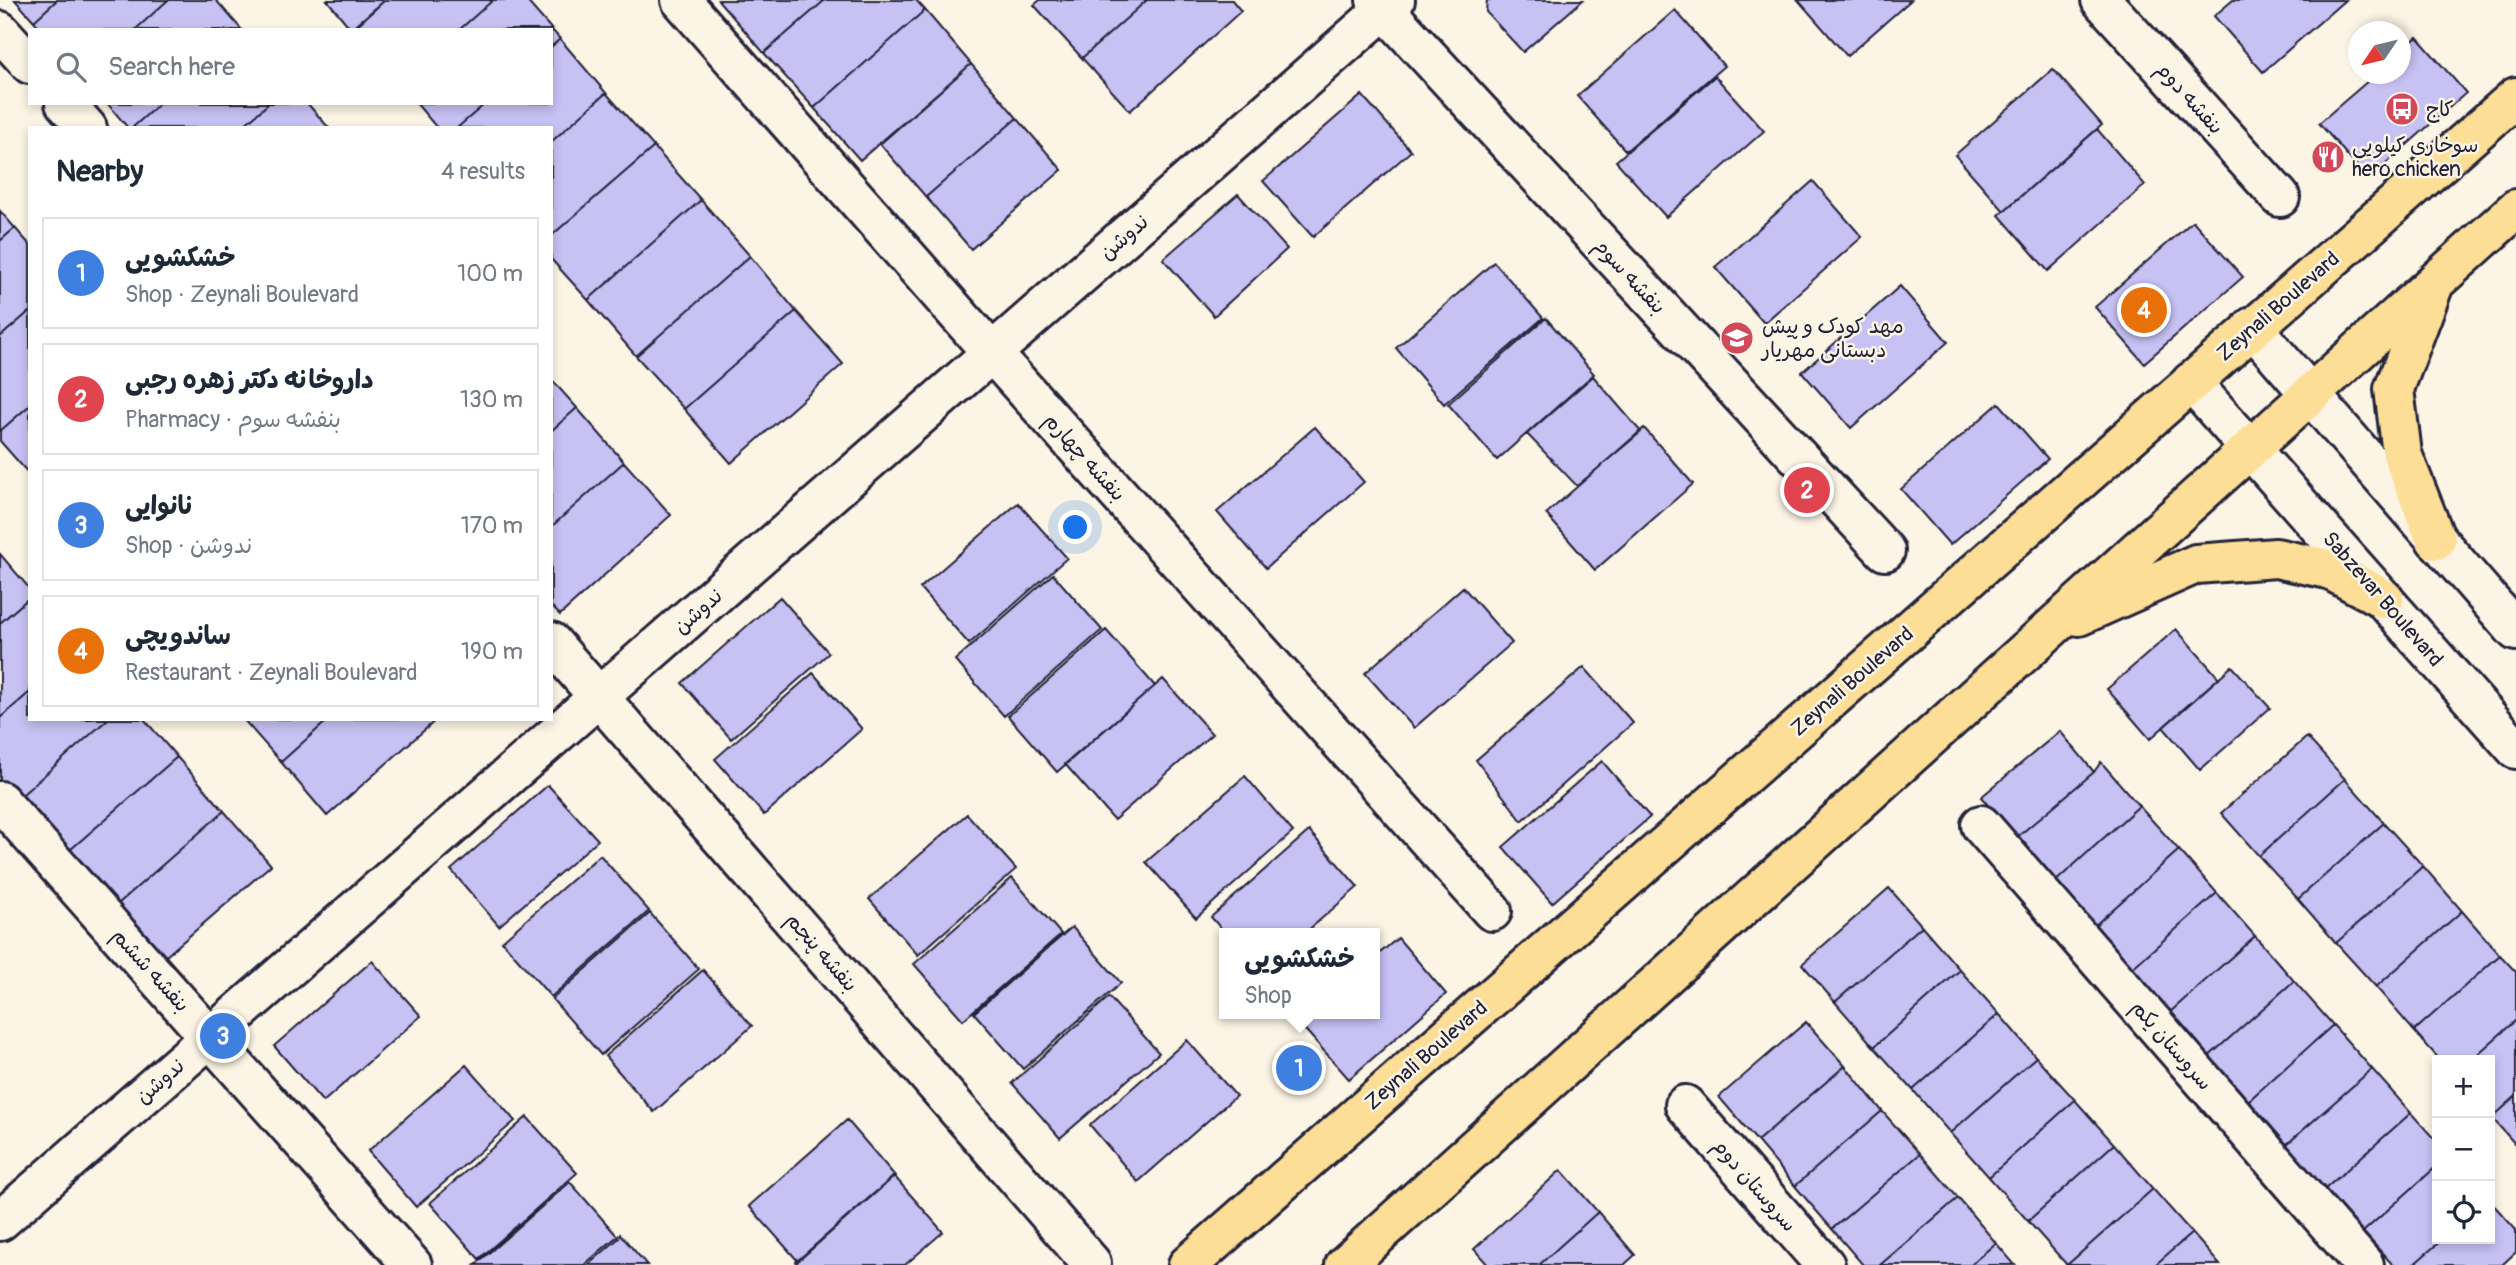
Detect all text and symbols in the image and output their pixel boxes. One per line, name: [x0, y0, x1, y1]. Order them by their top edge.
north arrow: [2348, 21, 2411, 84]
search box: [28, 28, 553, 105]
icon: search: [52, 48, 90, 86]
text: Search here: [108, 51, 235, 83]
street label: بنفشه دوم: [2148, 56, 2229, 142]
bus stop icon: کاج: [2383, 90, 2421, 128]
place label: کاج: [2426, 96, 2454, 123]
place label: سوخاری کیلویی hero chicken: [2352, 132, 2478, 183]
restaurant icon: سوخاری کیلویی hero chicken: [2309, 138, 2347, 176]
text: Nearby: [56, 153, 143, 190]
text: 4 results: [441, 157, 525, 186]
street label: ندوشن: [1094, 209, 1155, 266]
street label: بنفشه سوم: [1586, 233, 1672, 321]
text: خشکشویی: [125, 242, 235, 274]
street label: Zeynali Boulevard: [2211, 246, 2345, 367]
text: 1: [77, 259, 86, 288]
text: 100 m: [457, 259, 523, 288]
text: Shop · Zeynali Boulevard: [125, 280, 359, 309]
pin: 4: [2121, 284, 2167, 336]
place label: مهد کودک و پیش دبستانی مهریار: [1760, 313, 1904, 364]
school or university icon: مهد کودک و پیش دبستانی مهریار: [1718, 319, 1756, 357]
text: داروخانه دکتر زهره رجبی: [125, 364, 374, 396]
text: 2: [75, 385, 87, 414]
text: 130 m: [460, 385, 523, 414]
text: Pharmacy · بنفشه سوم: [125, 405, 341, 434]
street label: بنفشه چهارم: [1036, 407, 1131, 509]
pin: 2: [1784, 464, 1830, 516]
text: نانوایی: [125, 490, 194, 522]
your location: [1058, 510, 1092, 544]
text: 3: [75, 511, 87, 540]
text: 170 m: [461, 511, 523, 540]
street label: Sabzevar Boulevard: [2316, 526, 2449, 673]
text: Shop · ندوشن: [125, 531, 252, 560]
street label: ندوشن: [668, 583, 729, 640]
text: ساندویچی: [125, 620, 231, 652]
street label: Zeynali Boulevard: [1785, 621, 1919, 742]
text: 4: [74, 637, 88, 666]
text: 190 m: [461, 637, 523, 666]
text: Restaurant · Zeynali Boulevard: [125, 658, 418, 687]
street label: بنفشه پنجم: [778, 907, 864, 999]
street label: بنفشه ششم: [104, 923, 196, 1019]
popup: [1219, 928, 1380, 1019]
text: خشکشویی: [1244, 943, 1355, 975]
text: Shop: [1244, 981, 1292, 1010]
street label: Zeynali Boulevard: [1359, 995, 1493, 1116]
street label: سروستان یکم: [2124, 995, 2218, 1097]
pin: 3: [200, 1010, 246, 1062]
pin: 1: [1276, 1042, 1322, 1094]
street label: ندوشن: [130, 1053, 191, 1110]
map controls: [2432, 1055, 2495, 1244]
button: +: [2432, 1055, 2495, 1118]
button: −: [2432, 1118, 2495, 1181]
street label: سروستان دوم: [1705, 1133, 1803, 1239]
button: locate: [2432, 1181, 2495, 1244]

